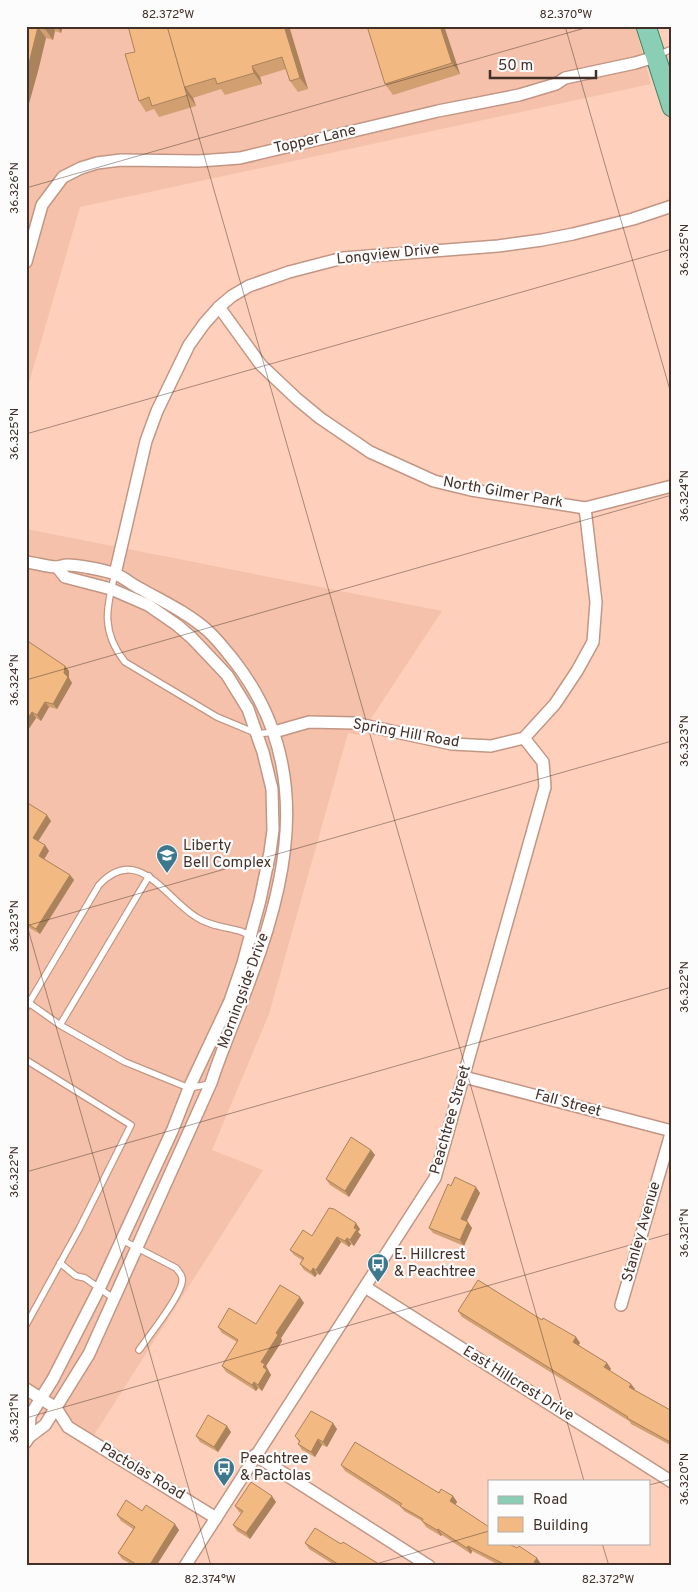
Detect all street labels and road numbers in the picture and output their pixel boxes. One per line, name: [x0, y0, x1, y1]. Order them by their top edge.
street label: Topper Lane: [272, 121, 358, 159]
street label: Longview Drive: [336, 240, 440, 270]
street label: North Gilmer Park: [441, 473, 565, 513]
street label: Spring Hill Road: [351, 715, 461, 753]
street label: Morningside Drive: [214, 930, 274, 1052]
street label: Peachtree Street: [426, 1063, 476, 1177]
street label: Fall Street: [533, 1086, 603, 1122]
street label: Stanley Avenue: [619, 1180, 665, 1284]
street label: East Hillcrest Drive: [459, 1342, 577, 1426]
street label: Pactolas Road: [96, 1439, 188, 1505]

